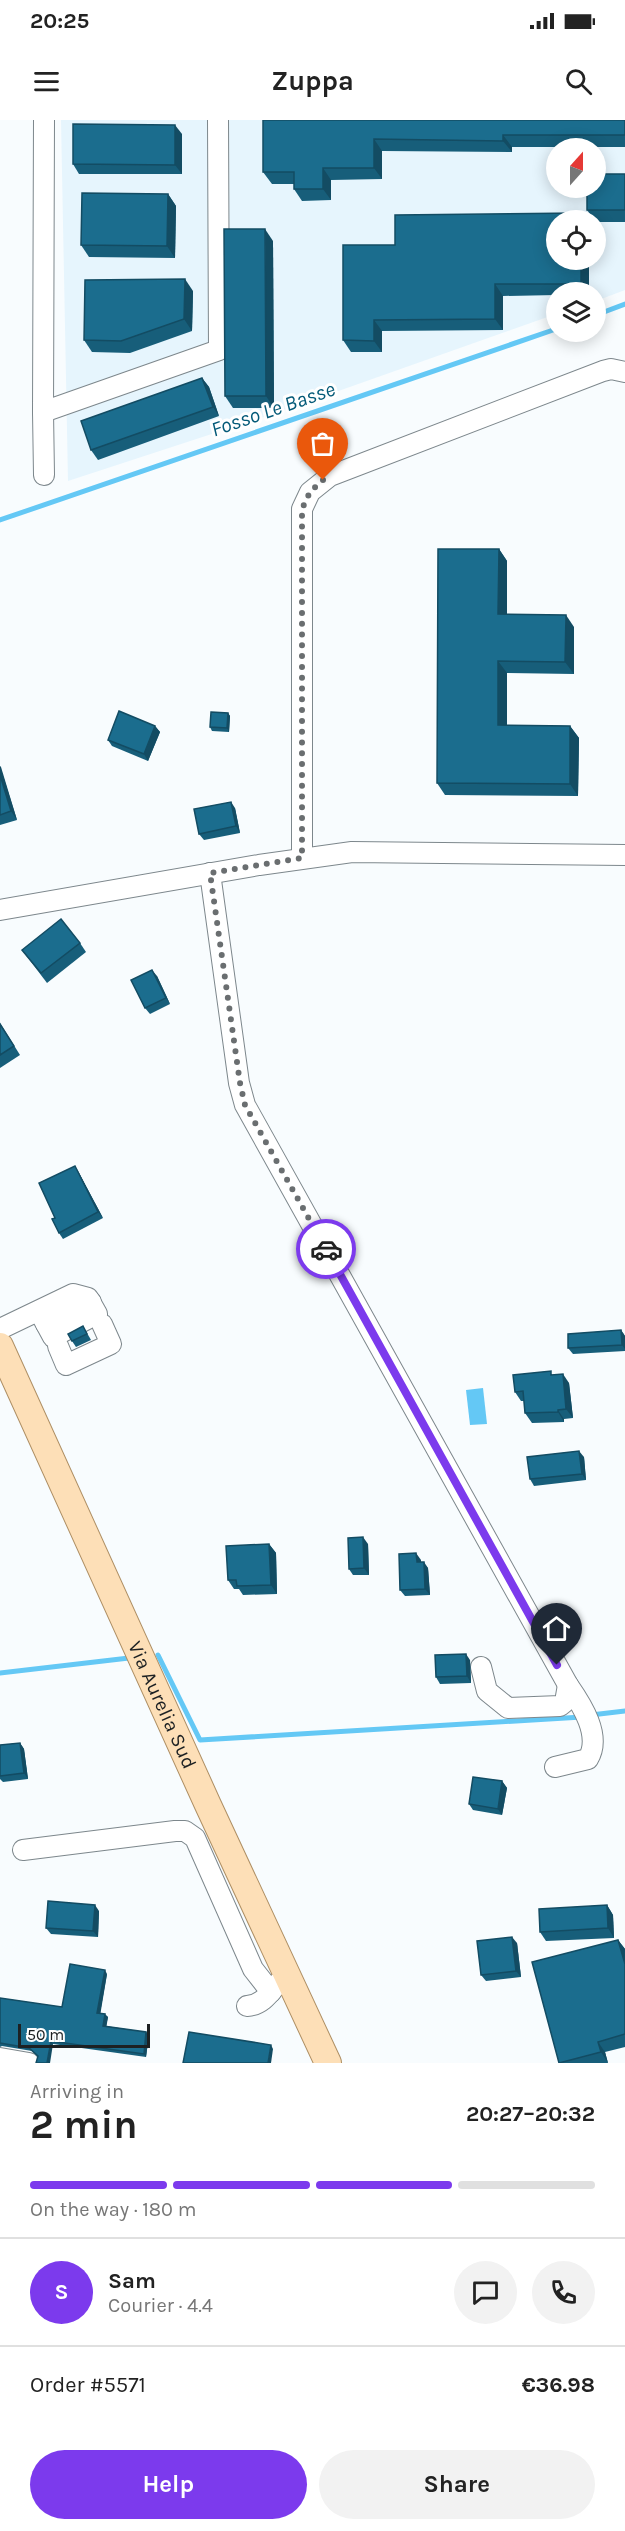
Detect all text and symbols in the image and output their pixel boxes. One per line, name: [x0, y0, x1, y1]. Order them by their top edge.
text: 20:25: [30, 8, 89, 34]
icon: menu: [30, 65, 63, 98]
text: Zuppa: [271, 65, 354, 97]
icon: search: [562, 65, 595, 98]
north arrow: [546, 138, 606, 198]
map controls: [546, 138, 606, 342]
button: locate: [546, 210, 606, 270]
button: layers: [546, 282, 606, 342]
water label: Fosso Le Basse: [208, 377, 338, 441]
pin: [297, 418, 348, 480]
icon: bag: [306, 427, 339, 460]
courier: [296, 1219, 356, 1279]
icon: car: [310, 1233, 343, 1266]
pin: [531, 1603, 582, 1665]
icon: home: [540, 1612, 573, 1645]
street label: Via Aurelia Sud: [123, 1638, 201, 1772]
scale bar: [18, 2021, 150, 2048]
text: 50 m: [27, 2025, 64, 2044]
text: Arriving in: [30, 2080, 124, 2103]
text: 20:27–20:32: [466, 2101, 595, 2127]
text: 2 min: [30, 2102, 138, 2148]
text: On the way · 180 m: [30, 2198, 196, 2221]
button: chat: [454, 2261, 517, 2324]
button: phone: [532, 2261, 595, 2324]
text: Sam: [108, 2268, 156, 2294]
text: S: [54, 2279, 69, 2305]
text: Courier · 4.4: [108, 2294, 213, 2317]
text: Order #5571: [30, 2372, 146, 2398]
text: €36.98: [522, 2372, 595, 2398]
button: Help: [30, 2450, 307, 2519]
button: Share: [319, 2450, 595, 2519]

